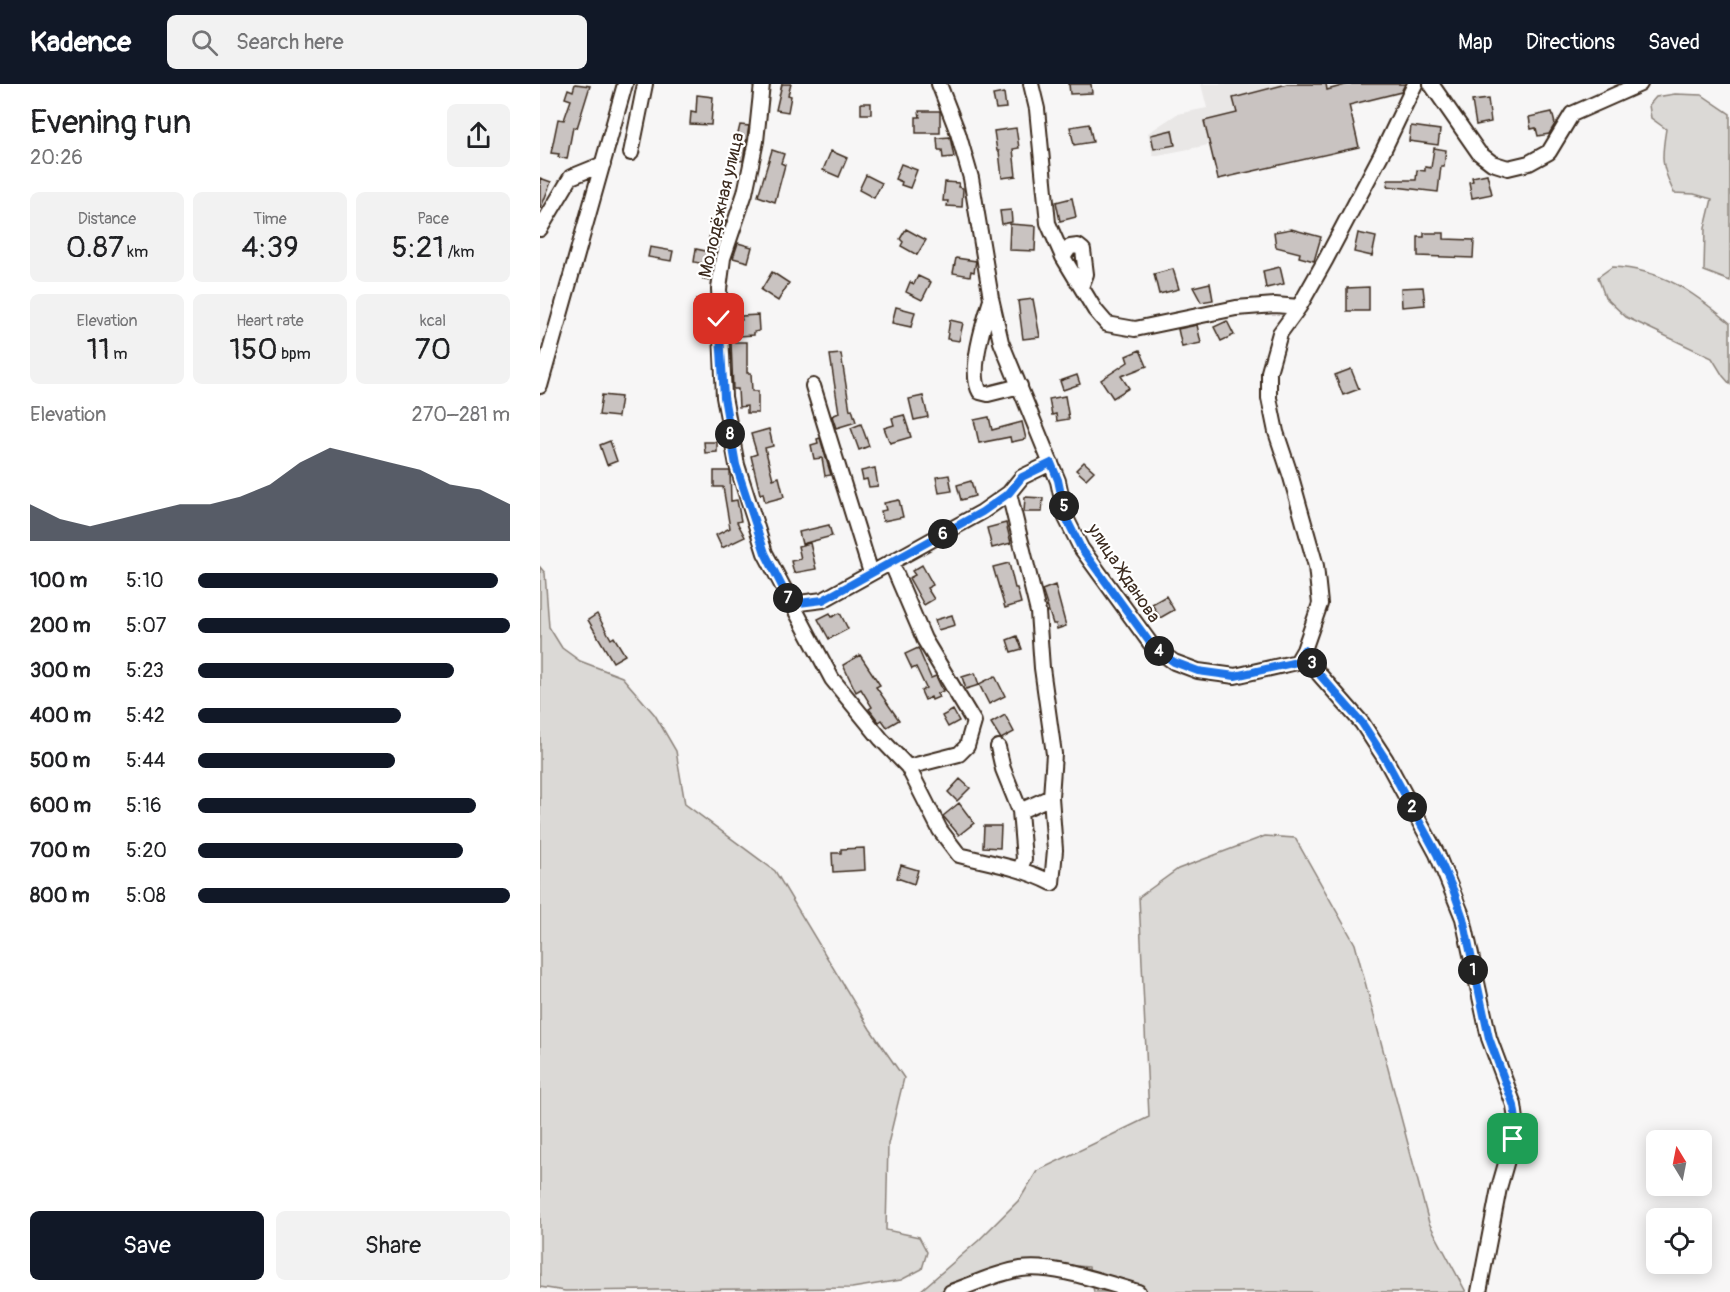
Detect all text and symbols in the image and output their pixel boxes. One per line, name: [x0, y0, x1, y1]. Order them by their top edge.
search box: [167, 15, 587, 69]
text: Kadence: [30, 25, 131, 60]
icon: search: [188, 26, 221, 59]
text: Search here: [236, 28, 343, 56]
text: Map: [1458, 29, 1493, 56]
text: Directions: [1526, 29, 1615, 56]
text: Saved: [1648, 29, 1700, 56]
text: Evening run: [30, 102, 191, 143]
button: share: [447, 104, 510, 167]
street label: Молодёжная улица: [694, 130, 749, 280]
text: 20:26: [30, 145, 83, 170]
text: Distance: [78, 209, 136, 229]
text: Time: [253, 209, 287, 229]
text: Pace: [417, 209, 449, 229]
text: 0.87: [66, 229, 124, 266]
text: 4:39: [241, 229, 299, 266]
text: 5:21: [392, 229, 444, 266]
text: km: [124, 242, 148, 262]
text: /km: [444, 242, 474, 262]
pin: [693, 293, 744, 344]
icon: check: [702, 302, 735, 335]
text: Elevation: [77, 311, 137, 331]
text: Heart rate: [236, 311, 304, 331]
text: kcal: [420, 311, 446, 331]
text: 11: [86, 331, 110, 368]
text: 150: [229, 331, 278, 368]
text: 70: [415, 331, 451, 368]
text: m: [110, 344, 128, 364]
text: bpm: [278, 344, 311, 364]
text: Elevation: [30, 402, 106, 427]
text: 270–281 m: [412, 402, 510, 427]
pin: 8: [715, 419, 745, 449]
text: 8: [726, 424, 734, 444]
pin: 5: [1049, 491, 1079, 521]
text: 5: [1060, 496, 1068, 516]
pin: 6: [928, 519, 958, 549]
street label: улица Жданова: [1081, 519, 1165, 627]
text: 6: [938, 524, 948, 544]
text: 100 m: [30, 568, 87, 593]
text: 5:10: [126, 568, 164, 593]
pin: 7: [773, 583, 803, 613]
text: 7: [784, 588, 792, 608]
text: 200 m: [30, 613, 91, 638]
text: 5:07: [126, 613, 166, 638]
pin: 4: [1144, 636, 1174, 666]
text: 4: [1154, 641, 1164, 661]
pin: 3: [1297, 648, 1327, 678]
text: 3: [1308, 653, 1316, 673]
text: 300 m: [30, 658, 91, 683]
text: 5:23: [126, 658, 164, 683]
text: 400 m: [30, 703, 91, 728]
text: 5:42: [126, 703, 165, 728]
text: 500 m: [30, 748, 90, 773]
text: 5:44: [126, 748, 165, 773]
pin: 2: [1397, 792, 1427, 822]
text: 600 m: [30, 793, 91, 818]
text: 5:16: [126, 793, 162, 818]
text: 2: [1408, 797, 1416, 817]
text: 700 m: [30, 838, 90, 863]
text: 5:20: [126, 838, 167, 863]
text: 800 m: [30, 883, 90, 908]
text: 5:08: [126, 883, 166, 908]
pin: 1: [1458, 955, 1488, 985]
text: 1: [1470, 960, 1476, 980]
pin: [1487, 1113, 1538, 1164]
icon: arrive: [1496, 1122, 1529, 1155]
north arrow: [1646, 1130, 1712, 1196]
map controls: [1646, 1130, 1712, 1274]
button: locate: [1646, 1208, 1712, 1274]
button: Save: [30, 1211, 264, 1280]
button: Share: [276, 1211, 510, 1280]

